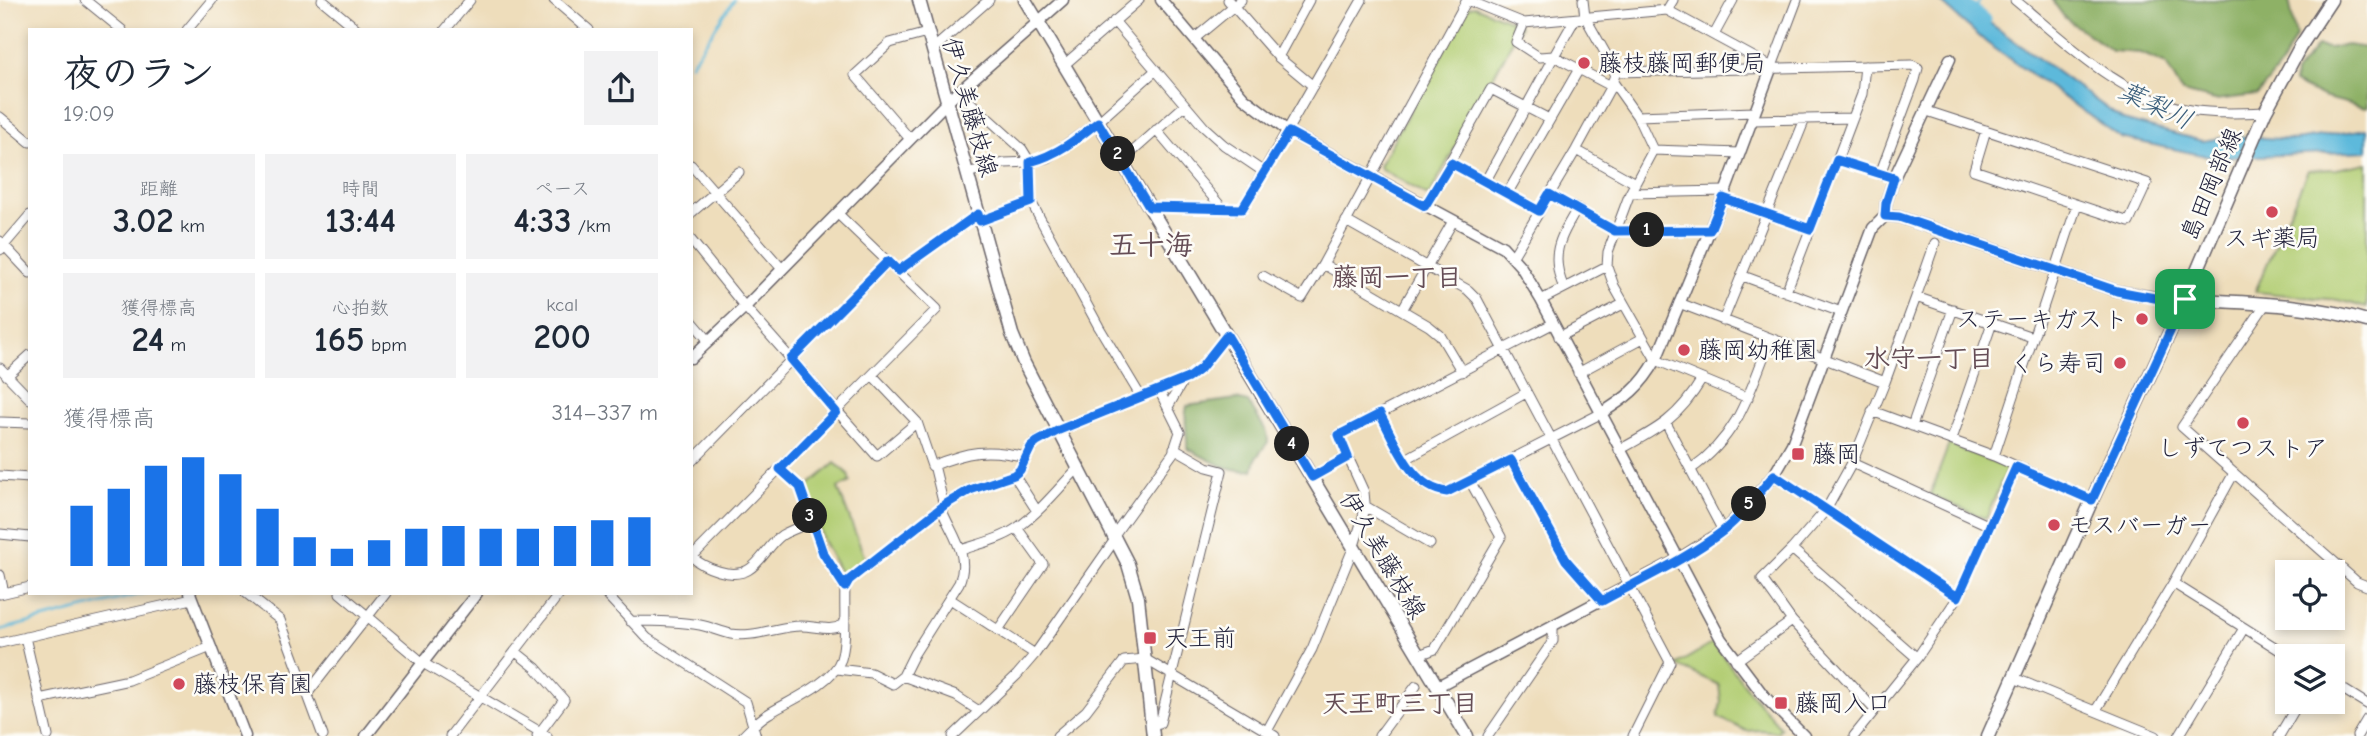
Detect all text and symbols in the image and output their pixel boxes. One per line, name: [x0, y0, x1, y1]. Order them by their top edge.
street label: 伊久美藤枝線: [937, 34, 1003, 180]
place label: 藤枝藤岡郵便局: [1598, 49, 1766, 77]
button: share: [584, 51, 658, 125]
text: 夜のラン: [63, 52, 215, 96]
marker: 藤枝藤岡郵便局: [1576, 55, 1592, 71]
water label: 葉梨川: [2114, 76, 2197, 136]
text: 19:09: [63, 100, 115, 127]
street label: 島田岡部線: [2175, 123, 2247, 245]
pin: 2: [1100, 136, 1136, 172]
text: 2: [1113, 142, 1122, 164]
text: 距離: [140, 178, 178, 200]
text: 時間: [341, 178, 380, 200]
text: ペース: [534, 178, 590, 200]
text: 3.02: [113, 200, 174, 241]
text: 13:44: [325, 200, 396, 241]
text: 4:33: [513, 200, 571, 241]
marker: スギ薬局: [2264, 204, 2280, 220]
pin: 1: [1630, 212, 1664, 247]
text: km: [174, 215, 205, 237]
text: /km: [571, 215, 611, 237]
text: 1: [1643, 218, 1650, 240]
place label: スギ薬局: [2224, 224, 2320, 252]
district label: 五十海: [1109, 229, 1193, 261]
district label: 藤岡一丁目: [1332, 263, 1462, 293]
pin: [2155, 269, 2215, 329]
icon: arrive: [2166, 280, 2204, 318]
text: kcal: [546, 294, 578, 316]
text: 獲得標高: [121, 297, 197, 319]
text: 心拍数: [332, 297, 389, 319]
place label: ステーキガスト: [1956, 305, 2128, 333]
marker: ステーキガスト: [2134, 311, 2150, 327]
text: 200: [533, 316, 591, 357]
text: 24: [131, 319, 164, 360]
text: 165: [314, 319, 365, 360]
text: m: [164, 334, 186, 356]
text: bpm: [365, 334, 407, 356]
place label: 藤岡幼稚園: [1698, 336, 1818, 364]
marker: 藤岡幼稚園: [1676, 342, 1692, 358]
district label: 水守一丁目: [1864, 344, 1994, 374]
place label: くら寿司: [2010, 349, 2106, 377]
marker: くら寿司: [2112, 355, 2128, 371]
text: 314–337 m: [552, 399, 658, 426]
text: 獲得標高: [63, 405, 155, 432]
marker: しずてつストア: [2235, 415, 2251, 431]
pin: 4: [1274, 426, 1310, 462]
text: 4: [1287, 432, 1296, 454]
place label: しずてつストア: [2158, 434, 2328, 462]
place label: 藤岡: [1812, 440, 1860, 468]
marker: 藤岡: [1790, 446, 1806, 462]
street label: 伊久美藤枝線: [1334, 486, 1432, 624]
pin: 5: [1732, 486, 1766, 522]
text: 5: [1743, 492, 1754, 514]
pin: 3: [792, 498, 828, 534]
text: 3: [805, 504, 814, 526]
place label: モスバーガー: [2068, 511, 2212, 539]
marker: モスバーガー: [2046, 517, 2062, 533]
map controls: [2275, 560, 2345, 714]
button: locate: [2275, 560, 2345, 630]
place label: 天王前: [1164, 624, 1236, 652]
marker: 天王前: [1142, 630, 1158, 646]
button: layers: [2275, 644, 2345, 714]
place label: 藤枝保育園: [193, 670, 313, 698]
marker: 藤枝保育園: [171, 676, 187, 692]
district label: 天王町三丁目: [1322, 689, 1478, 719]
place label: 藤岡入口: [1795, 689, 1891, 717]
marker: 藤岡入口: [1773, 695, 1789, 711]

